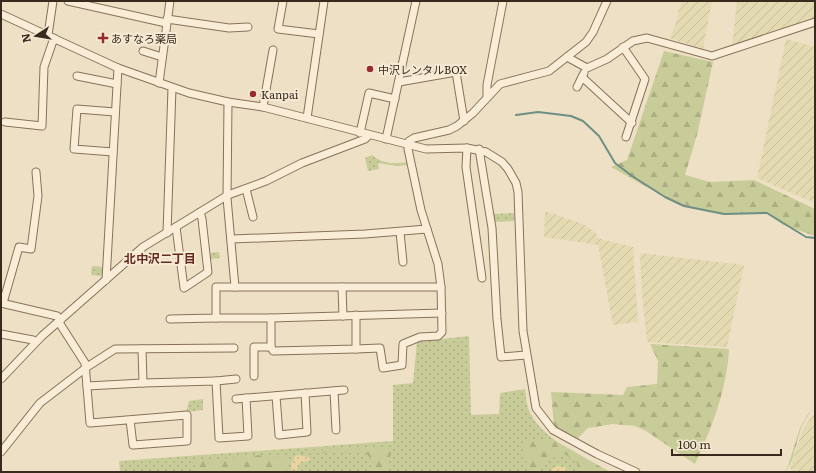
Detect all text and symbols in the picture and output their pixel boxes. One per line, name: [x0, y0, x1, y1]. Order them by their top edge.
north arrow: [16, 16, 56, 56]
place label: あすなろ薬局: [111, 30, 177, 46]
text: N: [16, 32, 34, 44]
marker: あすなろ薬局: [98, 33, 108, 43]
place label: 中沢レンタルBOX: [378, 61, 467, 77]
marker: 中沢レンタルBOX: [365, 64, 375, 74]
place label: Kanpai: [261, 86, 299, 102]
marker: Kanpai: [248, 89, 258, 99]
district label: 北中沢二丁目: [124, 249, 196, 267]
scale bar: [672, 431, 781, 457]
text: 100 m: [678, 435, 711, 453]

